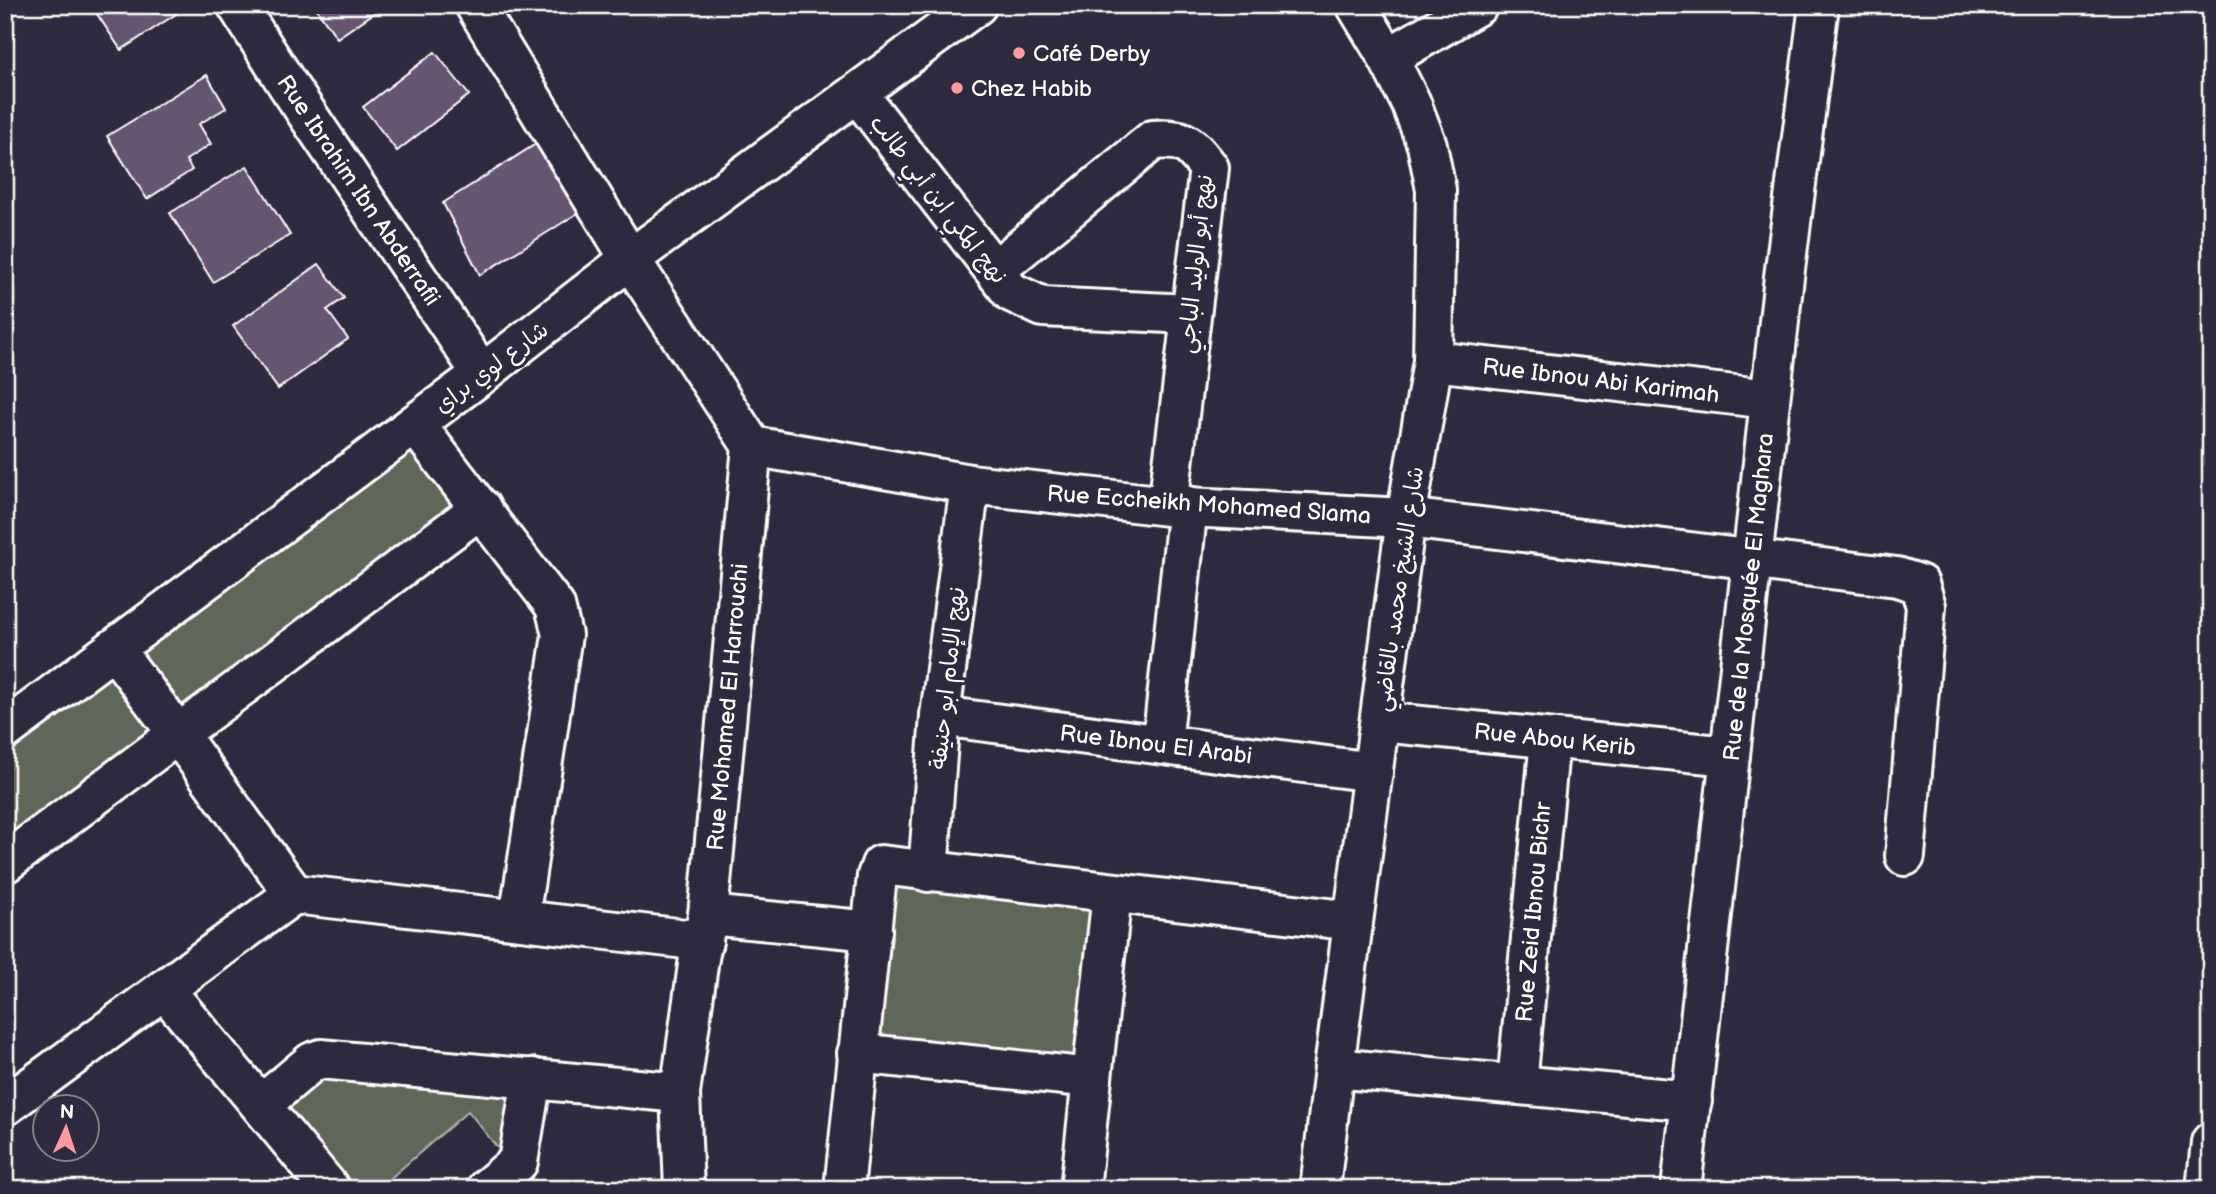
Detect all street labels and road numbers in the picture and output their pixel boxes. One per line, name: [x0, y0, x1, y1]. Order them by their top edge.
street label: Rue Ibrahim Ibn Abderrafii: [270, 70, 446, 311]
street label: نهج المكي ابن أبي طالب: [859, 109, 1014, 293]
street label: نهج أبو الوليد الباجي: [1172, 173, 1225, 356]
street label: شارع لوي براي: [429, 316, 555, 421]
street label: Rue Ibnou Abi Karimah: [1481, 353, 1721, 409]
street label: Rue de la Mosquée El Maghara: [1718, 432, 1780, 763]
street label: شارع الشيخ محمد بالقاضي: [1368, 465, 1436, 714]
street label: Rue Eccheikh Mohamed Slama: [1046, 480, 1372, 530]
street label: Rue Mohamed El Harrouchi: [701, 562, 755, 852]
street label: نهج الإمام ابو حنيفة: [924, 585, 974, 771]
street label: Rue Abou Kerib: [1473, 718, 1637, 762]
street label: Rue Ibnou El Arabi: [1058, 719, 1254, 771]
street label: Rue Zeid Ibnou Bichr: [1510, 800, 1558, 1023]

